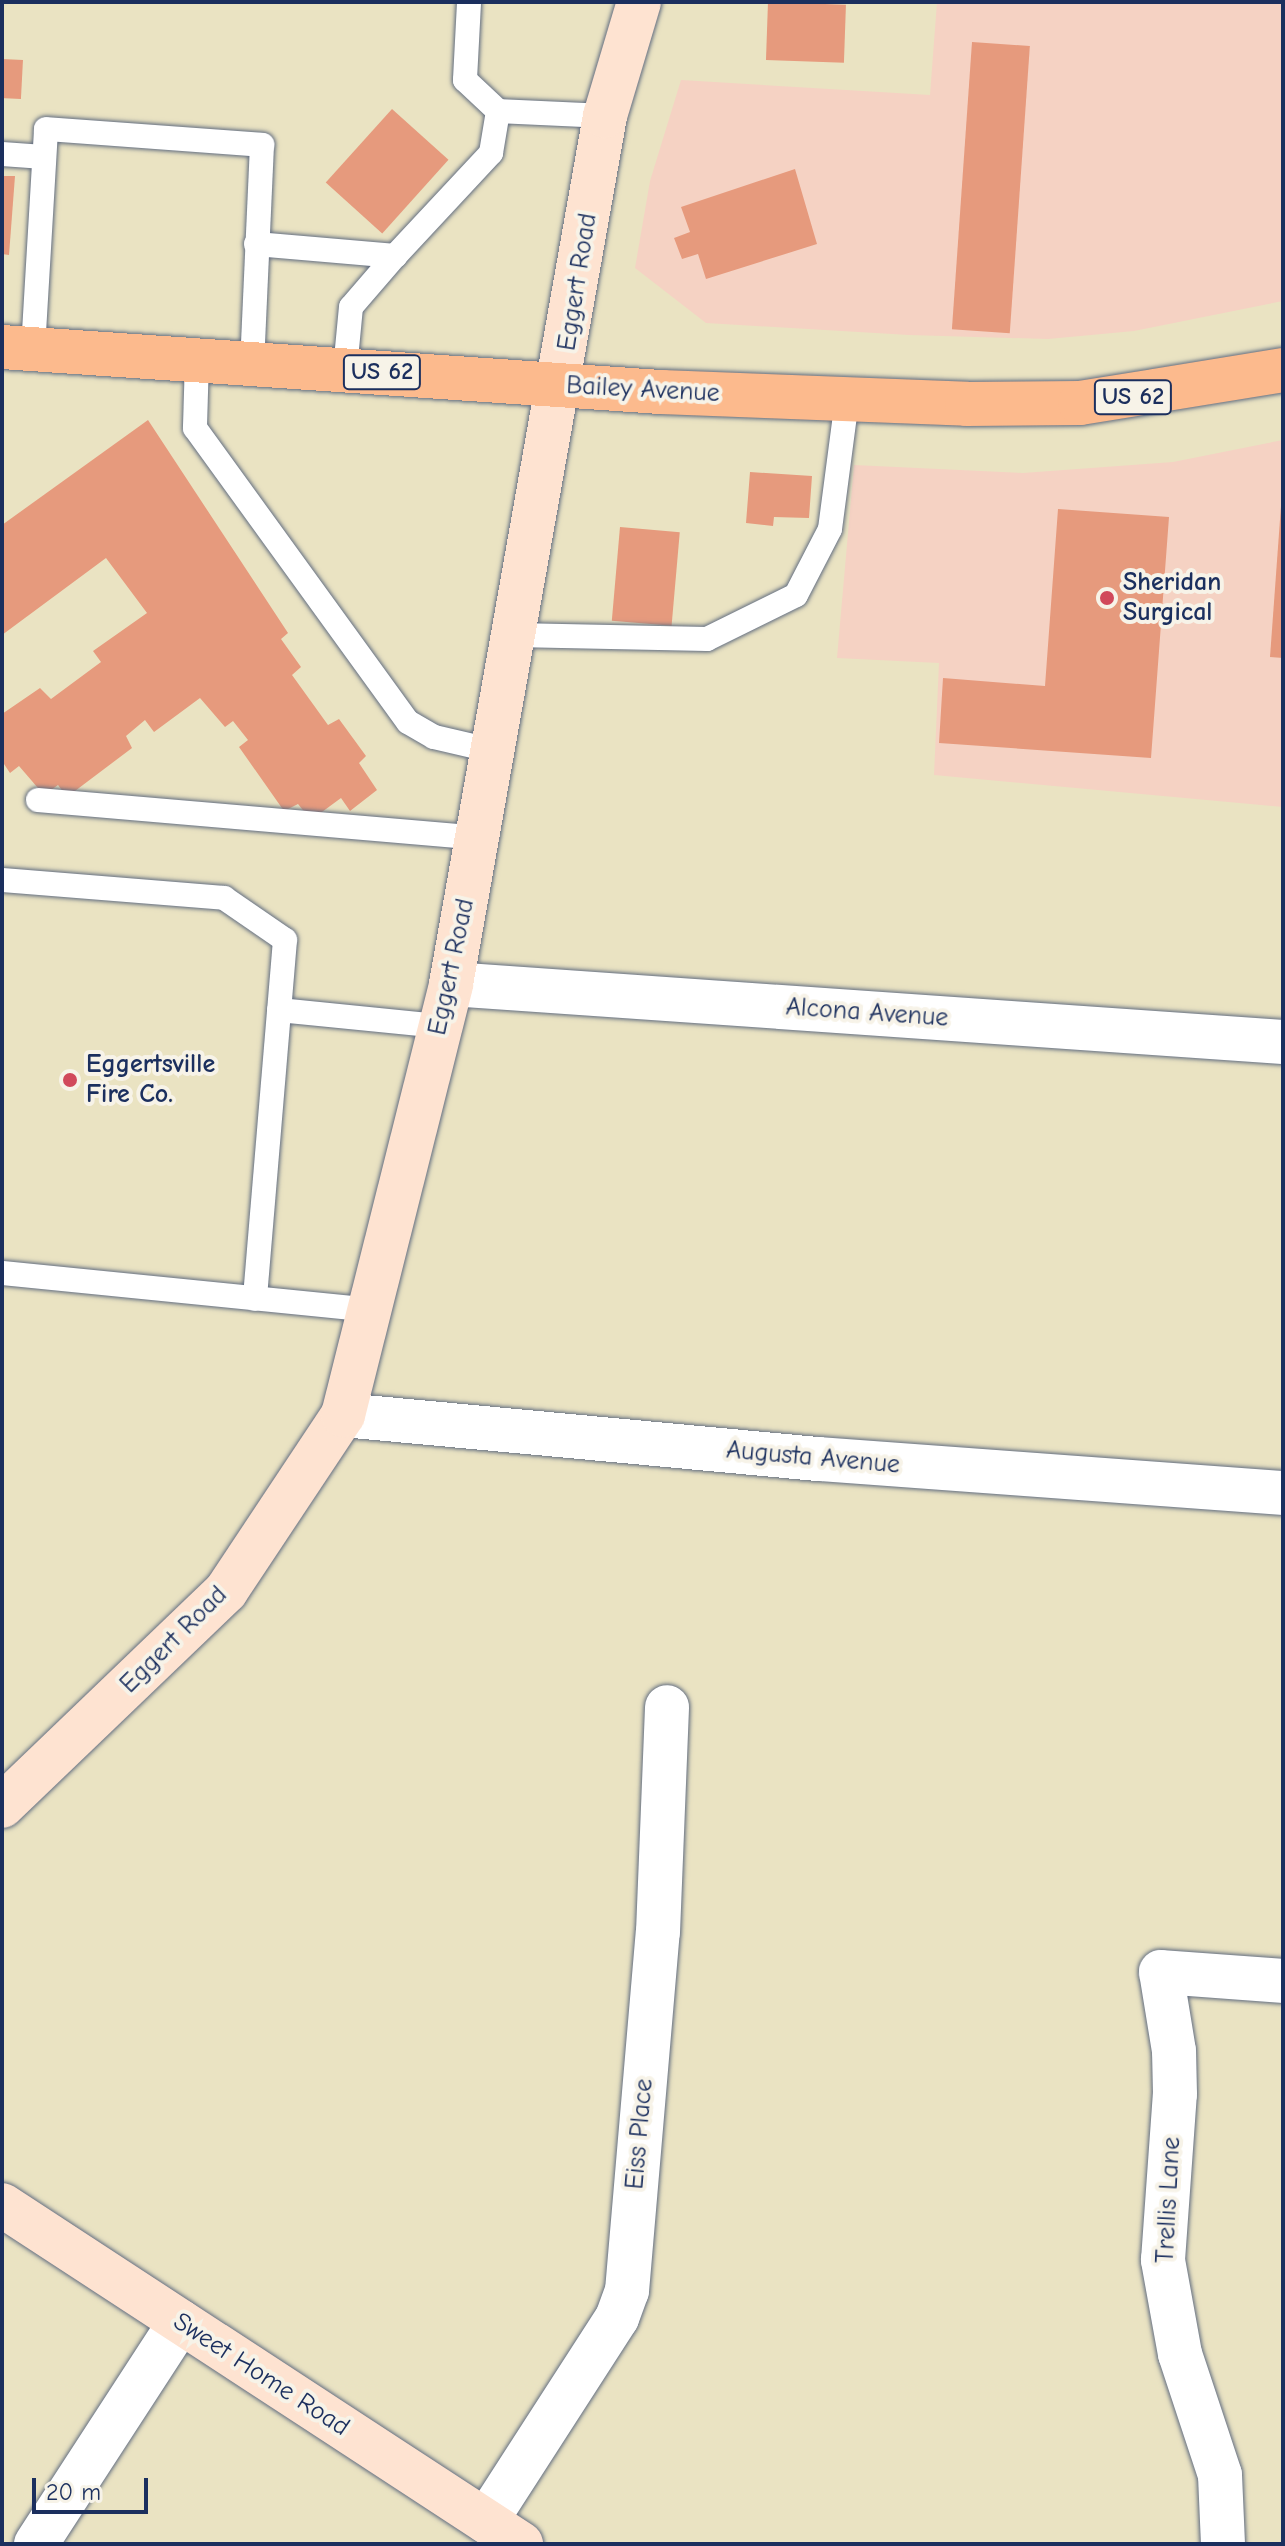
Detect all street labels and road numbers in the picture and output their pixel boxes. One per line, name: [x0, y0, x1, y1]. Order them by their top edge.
street label: Eggert Road: [552, 211, 604, 353]
road number: US 62: [342, 352, 422, 392]
street label: Bailey Avenue: [565, 370, 721, 410]
road number: US 62: [1093, 377, 1173, 417]
street label: Eggert Road: [422, 896, 482, 1038]
street label: Alcona Avenue: [785, 992, 949, 1034]
street label: Augusta Avenue: [725, 1435, 901, 1481]
street label: Eggert Road: [114, 1580, 234, 1700]
street label: Eiss Place: [620, 2077, 660, 2191]
street label: Trellis Lane: [1150, 2136, 1188, 2264]
street label: Sweet Home Road: [167, 2306, 355, 2444]

